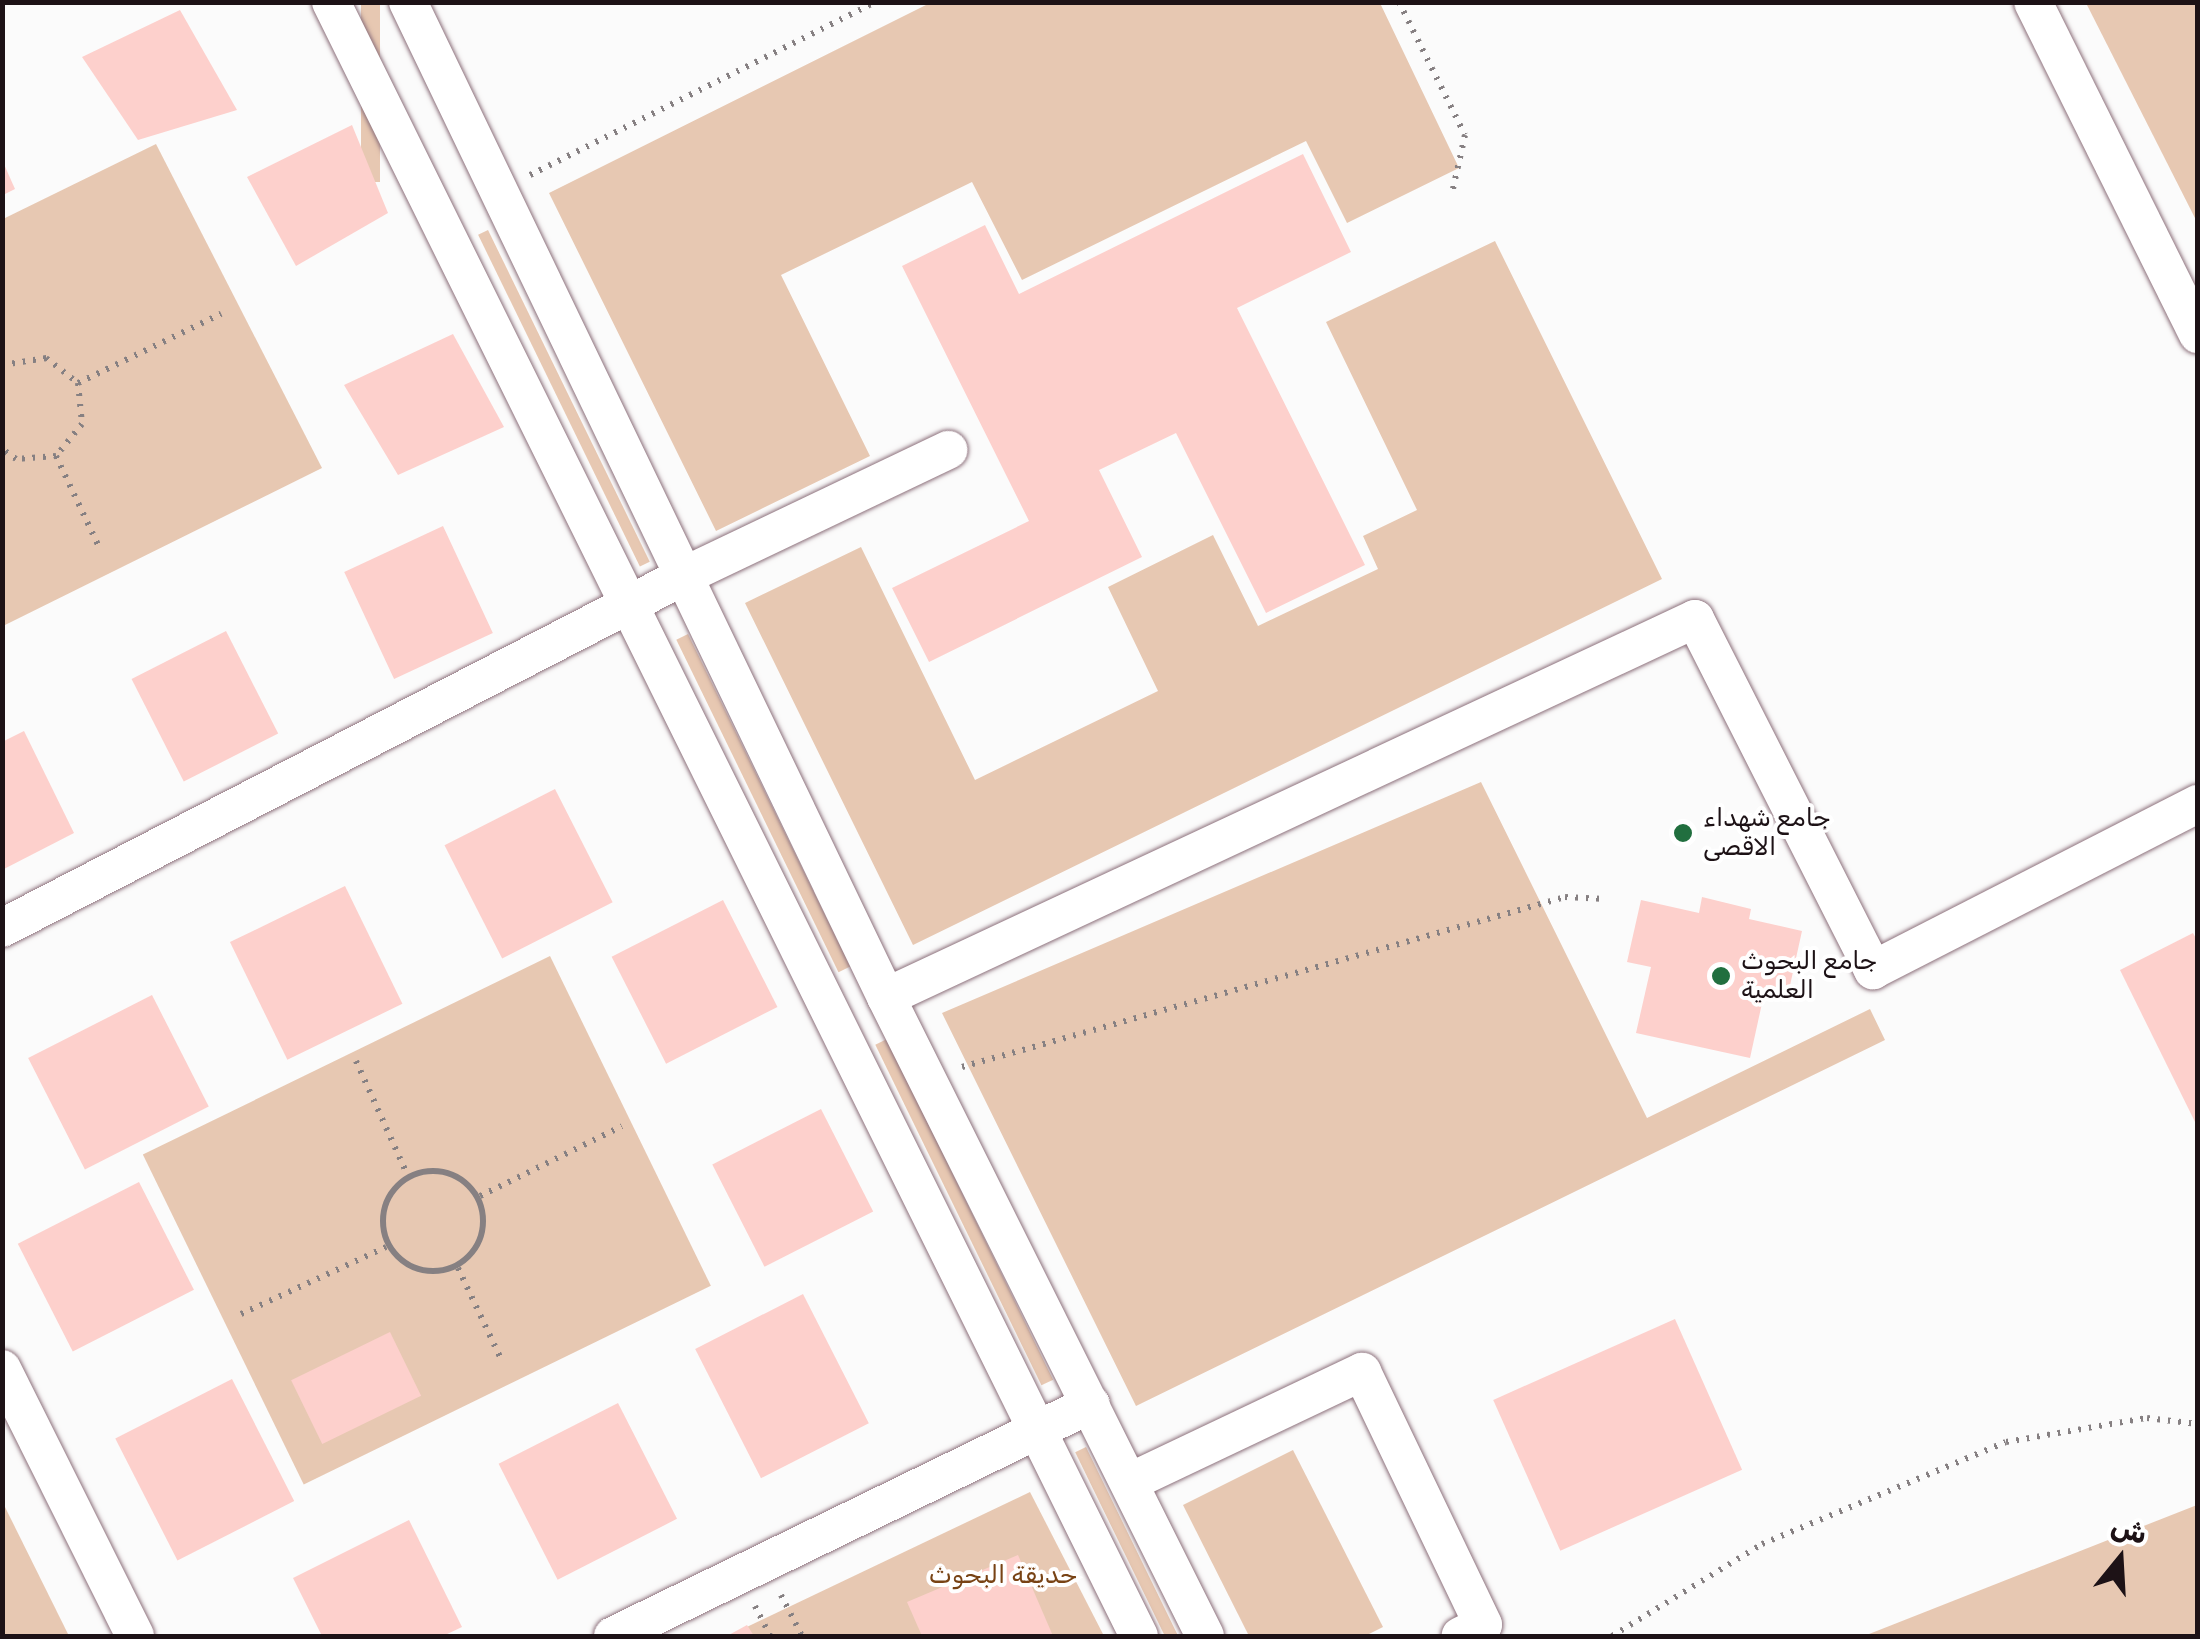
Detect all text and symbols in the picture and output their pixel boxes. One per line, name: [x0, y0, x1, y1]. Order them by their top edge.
place label: جامع شهداء الاقصى: [1703, 804, 1830, 863]
marker: جامع شهداء الاقصى: [1672, 822, 1694, 844]
place label: جامع البحوث العلمية: [1741, 947, 1877, 1006]
marker: جامع البحوث العلمية: [1710, 965, 1732, 987]
north arrow: [2070, 1509, 2170, 1609]
text: ش: [2107, 1509, 2151, 1551]
park label: حديقة البحوث: [929, 1560, 1077, 1590]

